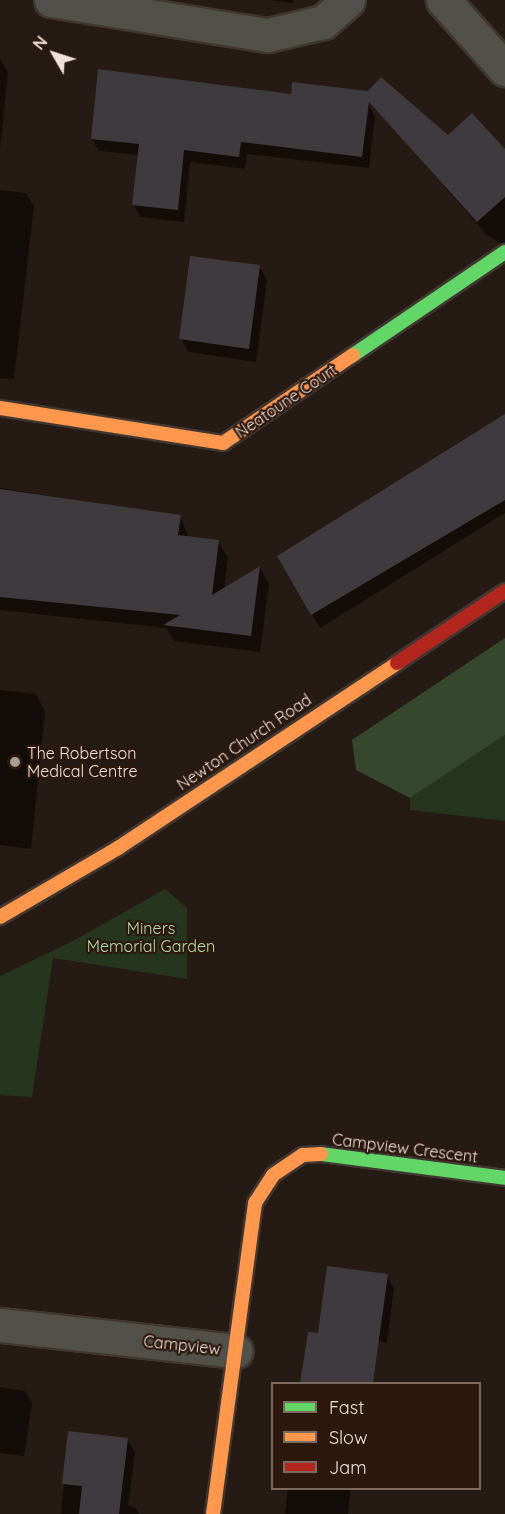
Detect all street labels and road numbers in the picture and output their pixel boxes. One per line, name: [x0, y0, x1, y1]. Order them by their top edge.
street label: Neatoune Court: [232, 360, 340, 442]
street label: Newton Church Road: [173, 690, 315, 794]
street label: Campview Crescent: [331, 1130, 479, 1166]
street label: Campview: [143, 1331, 221, 1359]

